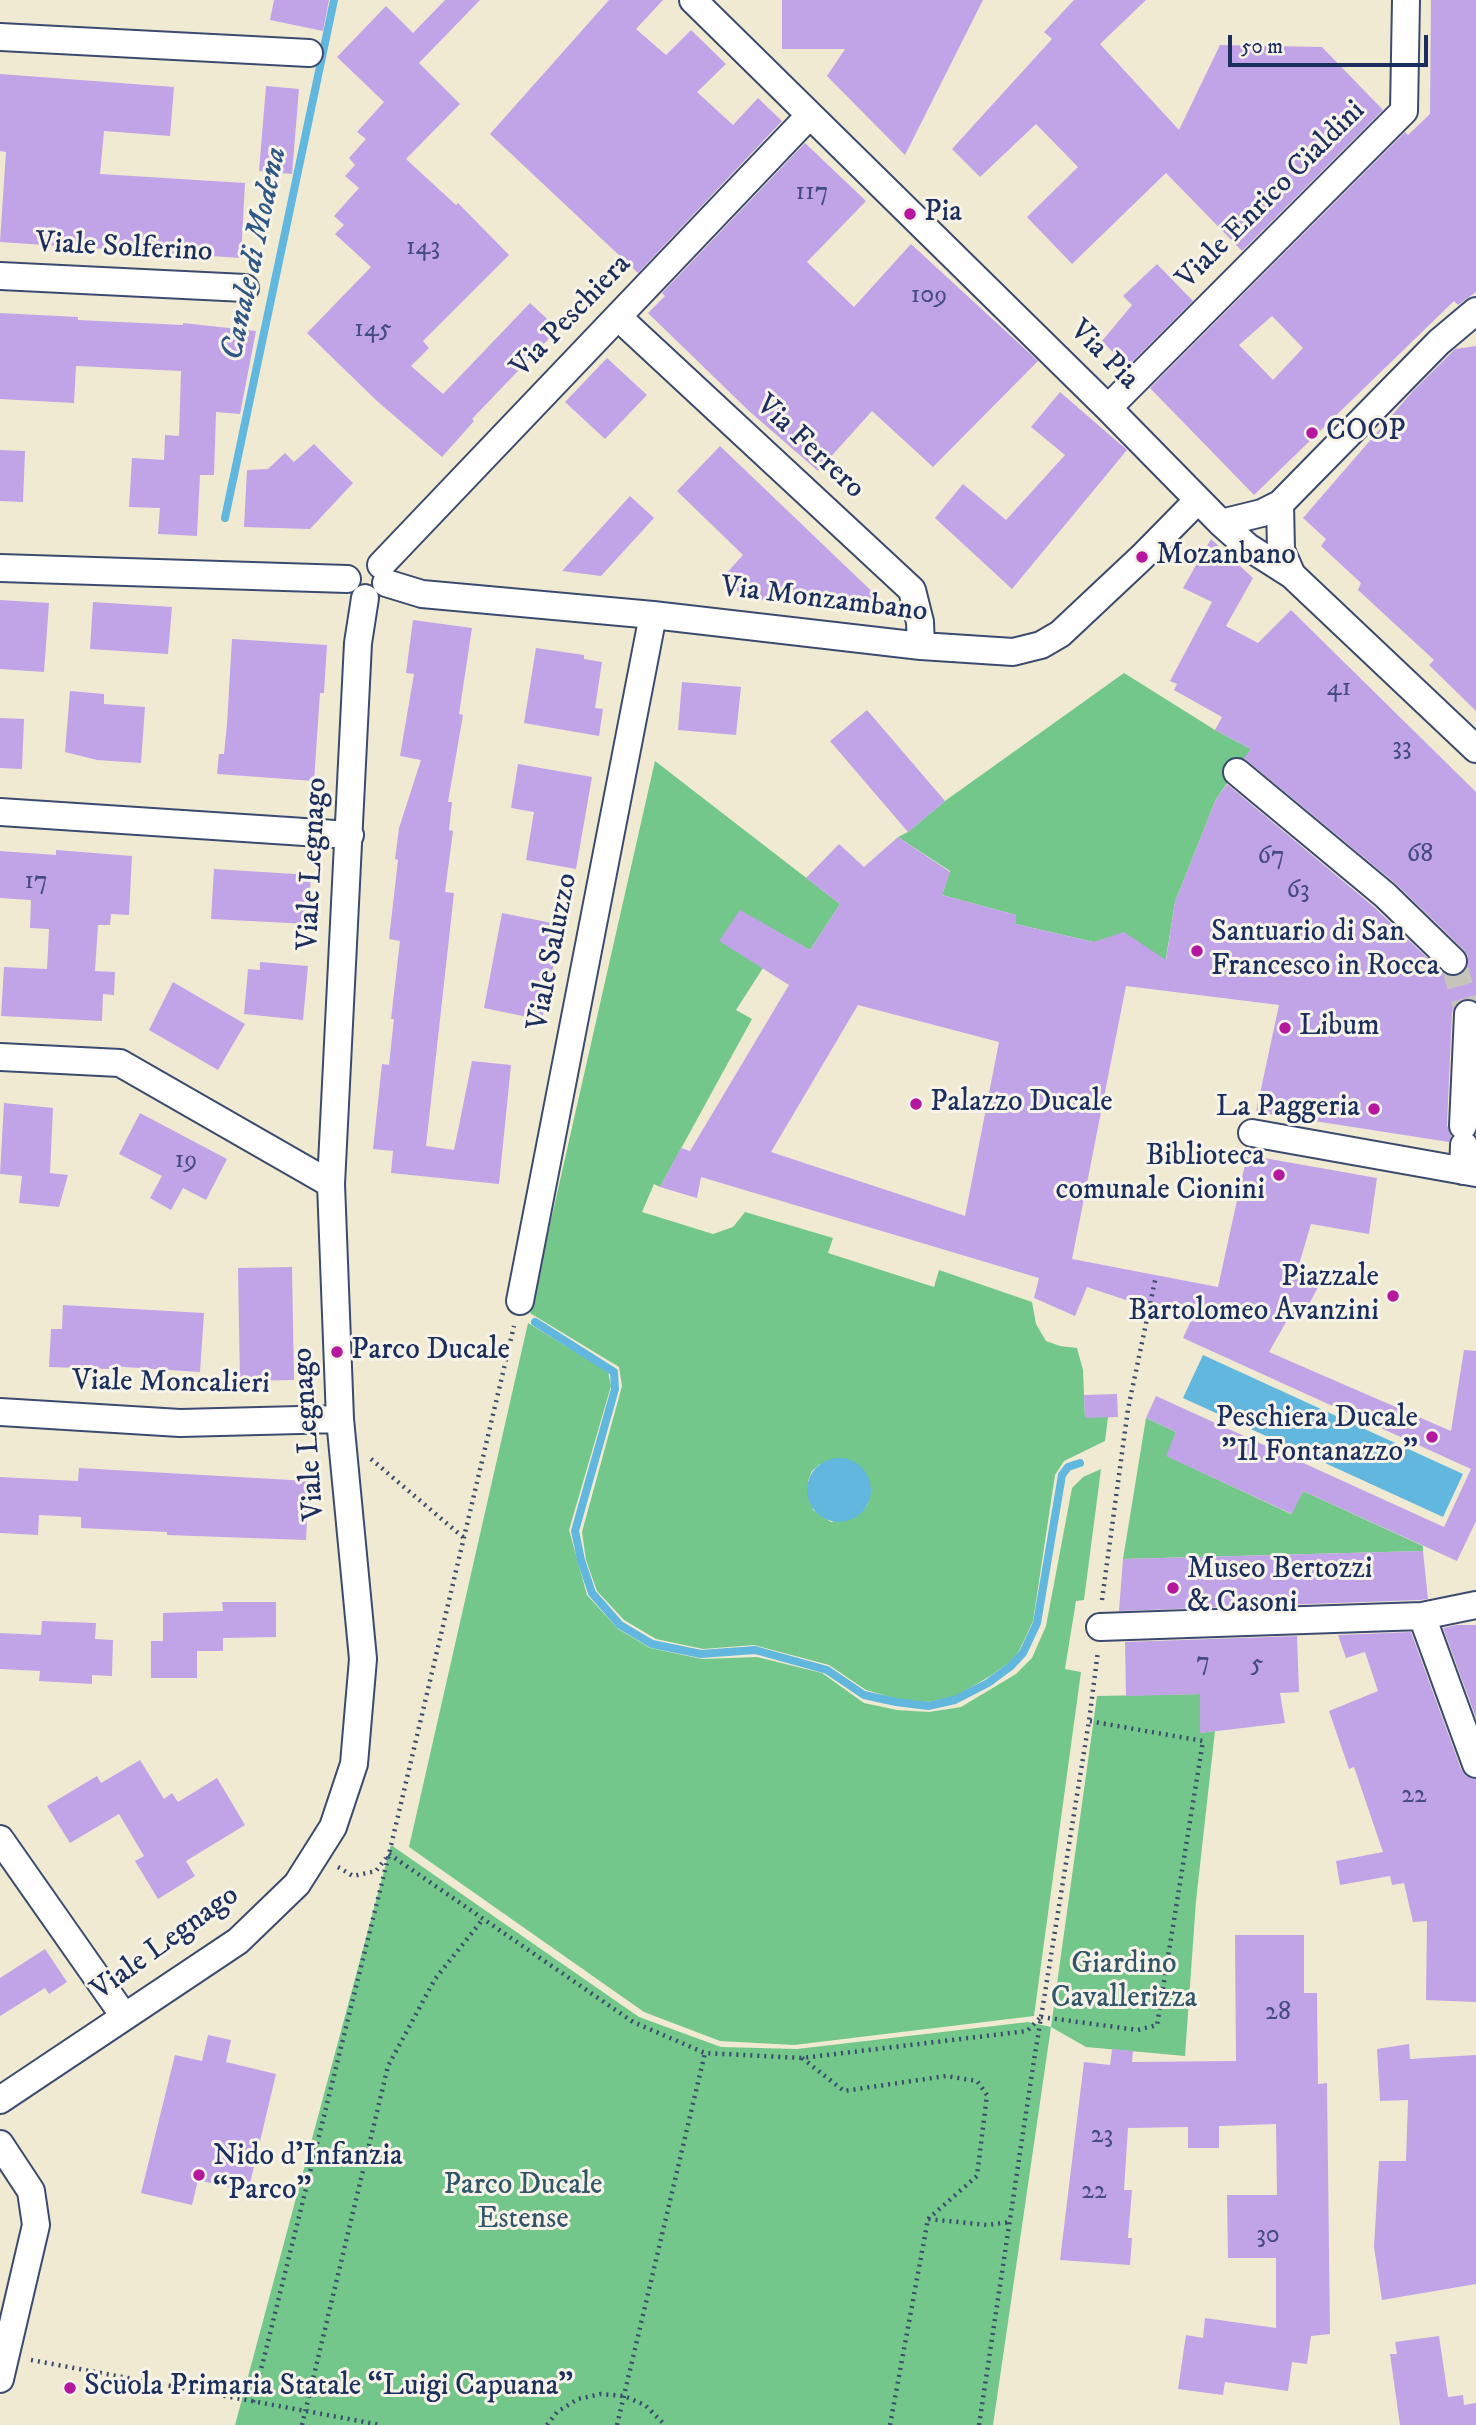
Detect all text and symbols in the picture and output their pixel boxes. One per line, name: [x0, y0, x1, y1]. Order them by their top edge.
scale bar: [1231, 21, 1430, 65]
text: 50 m: [1241, 34, 1283, 60]
street label: Viale Enrico Cialdini: [1170, 94, 1374, 298]
water label: Canale di Modena: [215, 144, 297, 364]
house number: 117: [796, 178, 828, 210]
place label: Pia: [924, 196, 962, 232]
marker: Pia: [902, 206, 918, 222]
street label: Viale Solferino: [35, 226, 213, 272]
house number: 143: [406, 233, 440, 265]
street label: Via Peschiera: [504, 248, 640, 386]
house number: 109: [911, 281, 947, 313]
street label: Via Pia: [1061, 314, 1145, 398]
house number: 145: [354, 315, 392, 347]
street label: Via Ferrero: [747, 388, 871, 508]
place label: COOP: [1326, 415, 1406, 451]
marker: COOP: [1304, 425, 1320, 441]
place label: Mozanbano: [1156, 539, 1296, 575]
marker: Mozanbano: [1134, 549, 1150, 565]
street label: Via Monzambano: [719, 570, 929, 632]
house number: 41: [1327, 674, 1351, 706]
house number: 33: [1392, 733, 1412, 765]
street label: Viale Legnago: [291, 777, 337, 951]
house number: 68: [1407, 840, 1433, 872]
house number: 67: [1257, 842, 1285, 874]
house number: 17: [24, 867, 48, 899]
street label: Viale Saluzzo: [521, 870, 587, 1034]
house number: 63: [1286, 876, 1310, 908]
place label: Santuario di San Francesco in Rocca: [1211, 916, 1440, 986]
marker: Santuario di San Francesco in Rocca: [1189, 943, 1205, 959]
place label: Libum: [1299, 1010, 1379, 1046]
marker: Libum: [1277, 1020, 1293, 1036]
place label: Palazzo Ducale: [930, 1086, 1113, 1122]
place label: La Paggeria: [1216, 1091, 1360, 1127]
marker: Palazzo Ducale: [908, 1096, 924, 1112]
marker: La Paggeria: [1366, 1101, 1382, 1117]
place label: Biblioteca comunale Cionini: [1055, 1140, 1265, 1210]
house number: 19: [175, 1146, 197, 1178]
marker: Biblioteca comunale Cionini: [1271, 1167, 1287, 1183]
place label: Piazzale Bartolomeo Avanzini: [1128, 1261, 1379, 1332]
marker: Piazzale Bartolomeo Avanzini: [1385, 1288, 1401, 1304]
place label: Parco Ducale: [351, 1334, 510, 1370]
marker: Parco Ducale: [329, 1344, 345, 1360]
street label: Viale Legnago: [286, 1346, 334, 1522]
street label: Viale Moncalieri: [72, 1364, 270, 1404]
place label: Peschiera Ducale "Il Fontanazzo": [1216, 1402, 1418, 1472]
marker: Peschiera Ducale "Il Fontanazzo": [1424, 1429, 1440, 1445]
place label: Museo Bertozzi & Casoni: [1187, 1553, 1372, 1624]
marker: Museo Bertozzi & Casoni: [1165, 1580, 1181, 1596]
house number: 7: [1196, 1648, 1210, 1680]
house number: 5: [1251, 1650, 1263, 1682]
house number: 22: [1401, 1781, 1427, 1813]
street label: Viale Legnago: [85, 1879, 247, 2009]
park label: Giardino Cavallerizza: [1051, 1948, 1197, 2018]
house number: 28: [1265, 1998, 1291, 2030]
house number: 23: [1091, 2121, 1113, 2153]
place label: Nido d’Infanzia “Parco”: [213, 2140, 403, 2210]
marker: Nido d’Infanzia “Parco”: [191, 2167, 207, 2183]
park label: Parco Ducale Estense: [444, 2169, 602, 2240]
house number: 22: [1081, 2177, 1107, 2209]
house number: 30: [1256, 2221, 1280, 2253]
place label: Scuola Primaria Statale “Luigi Capuana”: [84, 2370, 573, 2406]
marker: Scuola Primaria Statale “Luigi Capuana”: [62, 2380, 78, 2396]

